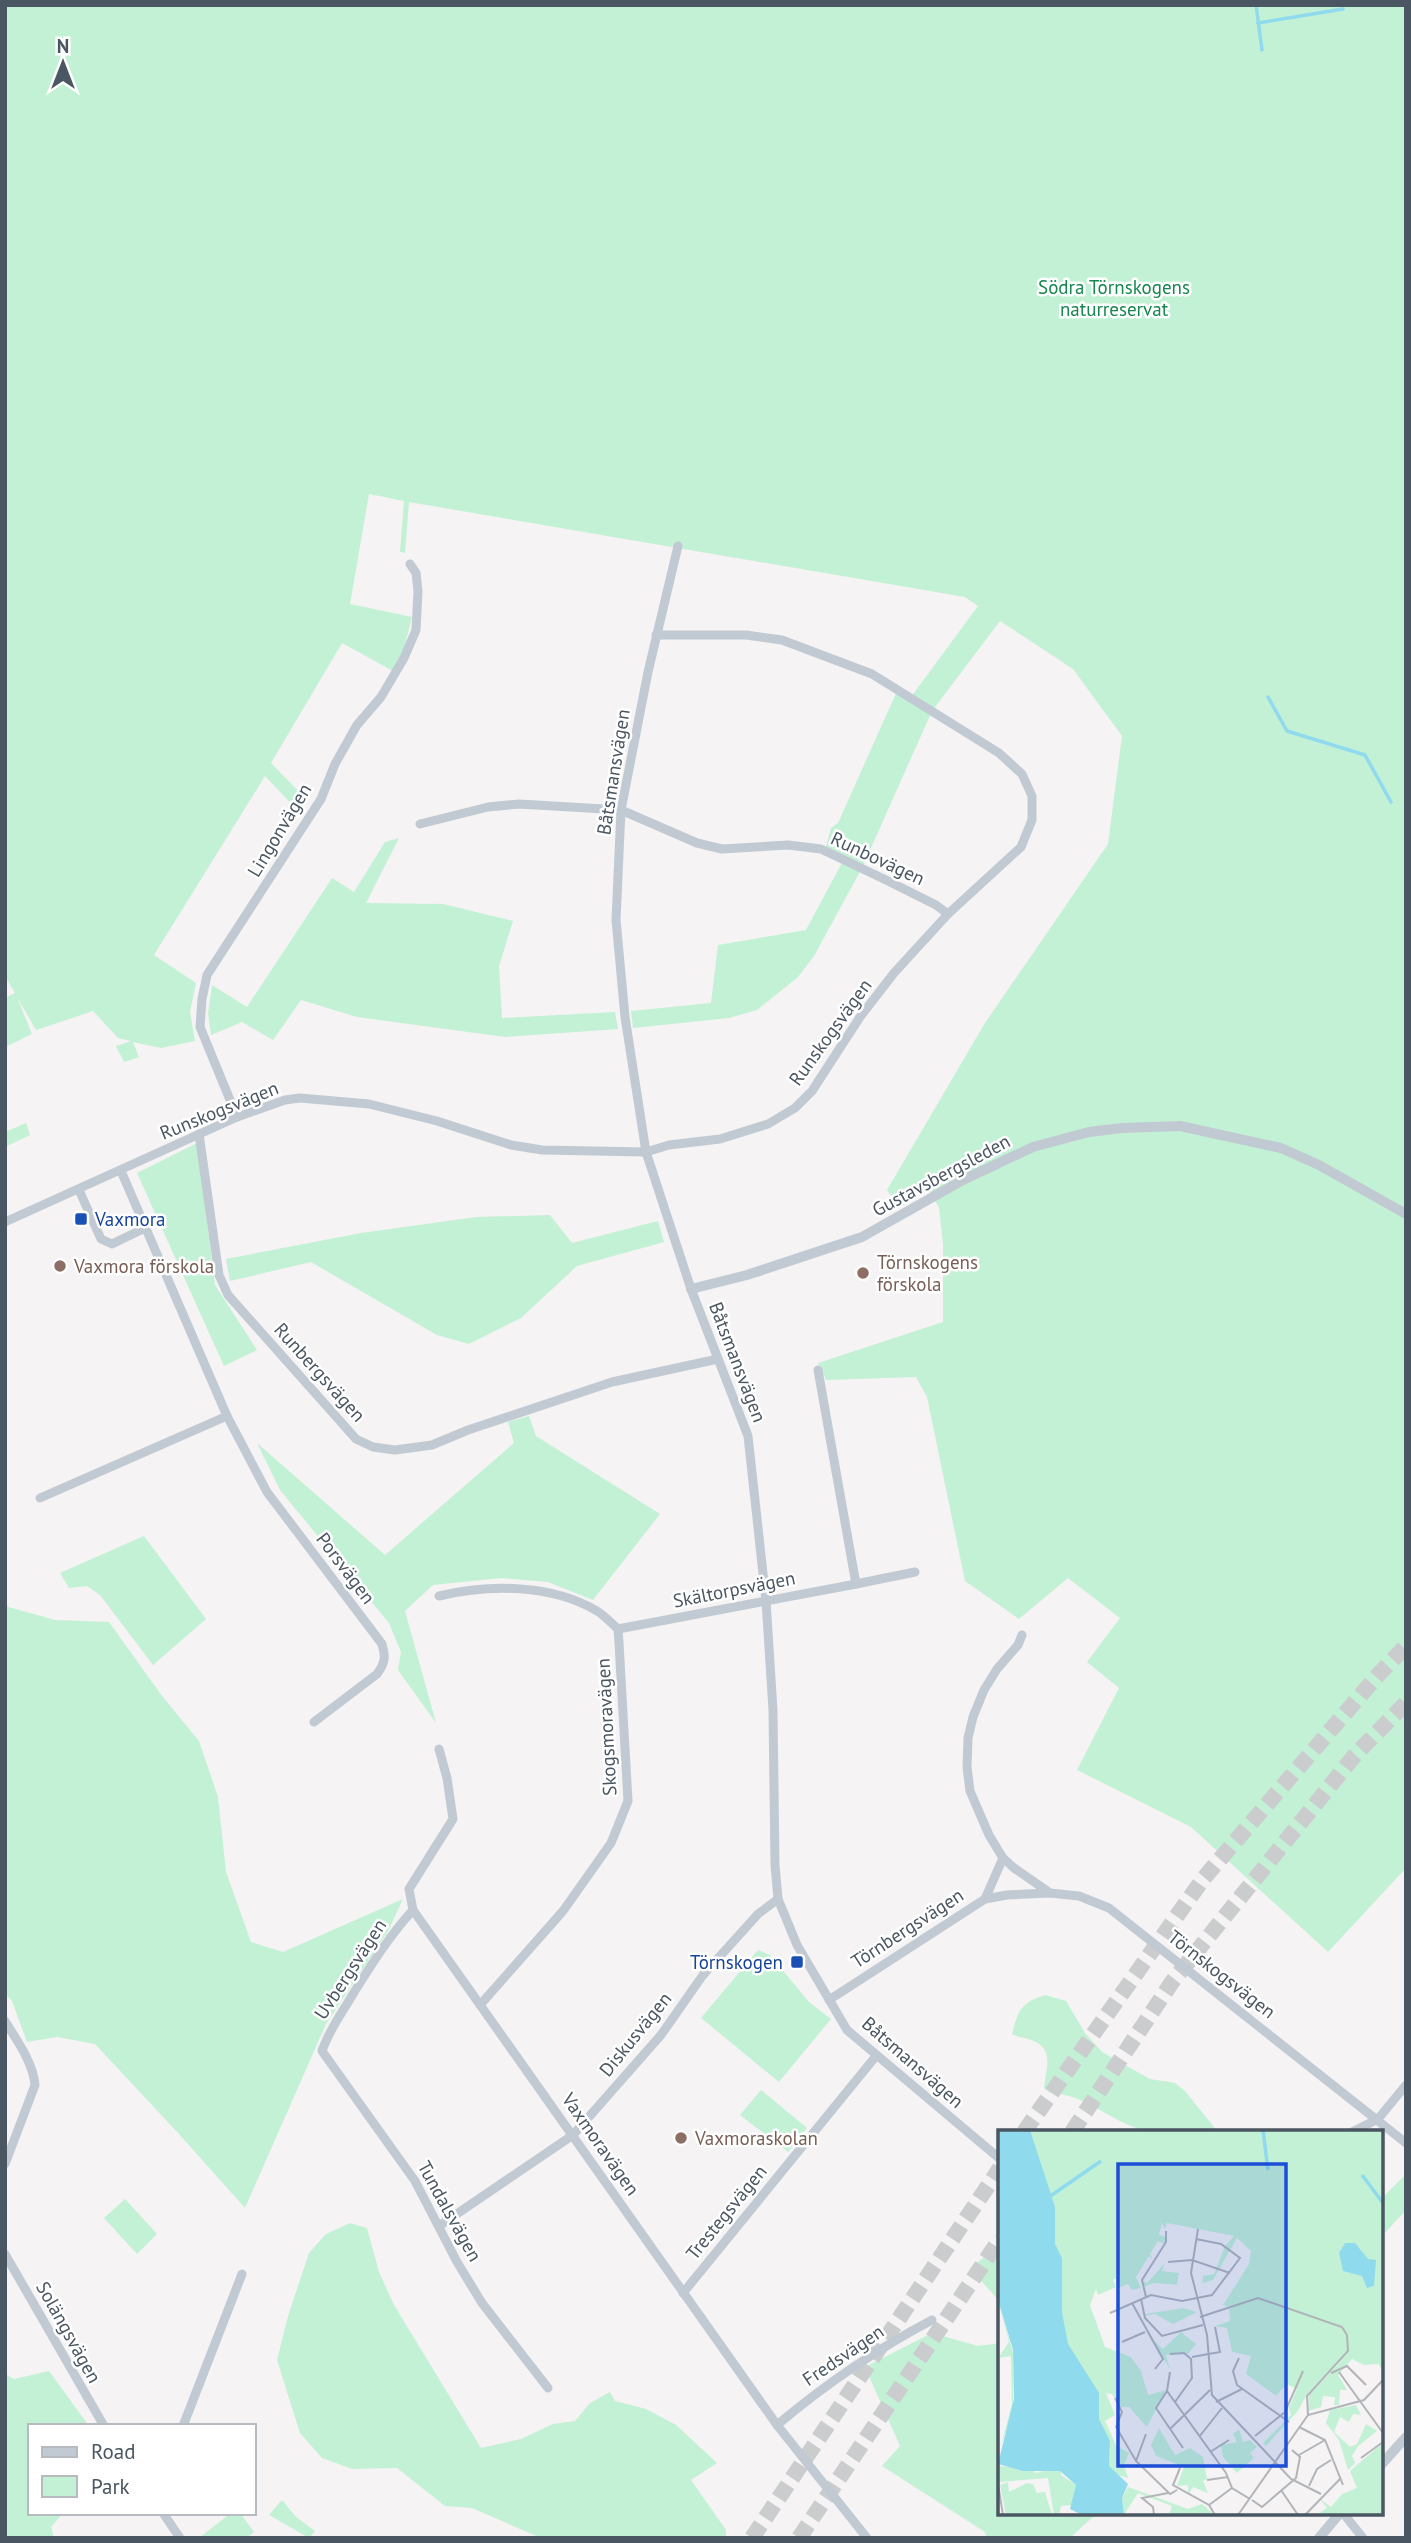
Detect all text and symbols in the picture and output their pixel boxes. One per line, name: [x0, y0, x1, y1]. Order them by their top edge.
north arrow: [28, 28, 98, 98]
text: N: [57, 34, 69, 58]
park label: Södra Törnskogens naturreservat: [1038, 275, 1190, 321]
street label: Båtsmansvägen: [591, 707, 635, 837]
street label: Lingonvägen: [242, 779, 316, 881]
street label: Runbovägen: [827, 826, 929, 890]
street label: Runskogsvägen: [783, 974, 877, 1090]
street label: Runskogsvägen: [156, 1075, 282, 1145]
street label: Gustavsbergsleden: [868, 1129, 1014, 1221]
place label: Vaxmora: [94, 1207, 166, 1231]
marker: Vaxmora: [73, 1211, 89, 1227]
place label: Törnskogens förskola: [877, 1250, 978, 1296]
place label: Vaxmora förskola: [73, 1254, 214, 1278]
marker: Vaxmora förskola: [52, 1258, 68, 1274]
marker: Törnskogens förskola: [855, 1265, 871, 1281]
street label: Båtsmansvägen: [704, 1298, 772, 1426]
street label: Runbergsvägen: [269, 1317, 371, 1427]
street label: Porsvägen: [311, 1527, 381, 1609]
street label: Skältorpsvägen: [671, 1565, 797, 1613]
street label: Skogsmoravägen: [590, 1658, 622, 1796]
street label: Törnbergsvägen: [846, 1883, 968, 1973]
street label: Uvbergsvägen: [309, 1914, 391, 2024]
street label: Törnskogsvägen: [1163, 1925, 1281, 2023]
place label: Törnskogen: [690, 1950, 783, 1974]
marker: Törnskogen: [789, 1954, 805, 1970]
street label: Diskusvägen: [594, 1987, 676, 2081]
street label: Båtsmansvägen: [857, 2011, 969, 2113]
street label: Vaxmoravägen: [556, 2087, 645, 2200]
place label: Vaxmoraskolan: [694, 2126, 818, 2150]
marker: Vaxmoraskolan: [673, 2130, 689, 2146]
inset map: [998, 2130, 1383, 2515]
street label: Tundalsvägen: [413, 2157, 487, 2265]
street label: Trestegsvägen: [680, 2160, 772, 2264]
street label: Solängsvägen: [31, 2277, 107, 2387]
street label: Fredsvägen: [798, 2319, 888, 2391]
legend: [28, 2424, 256, 2515]
text: Road: [91, 2438, 135, 2465]
text: Park: [91, 2473, 130, 2500]

